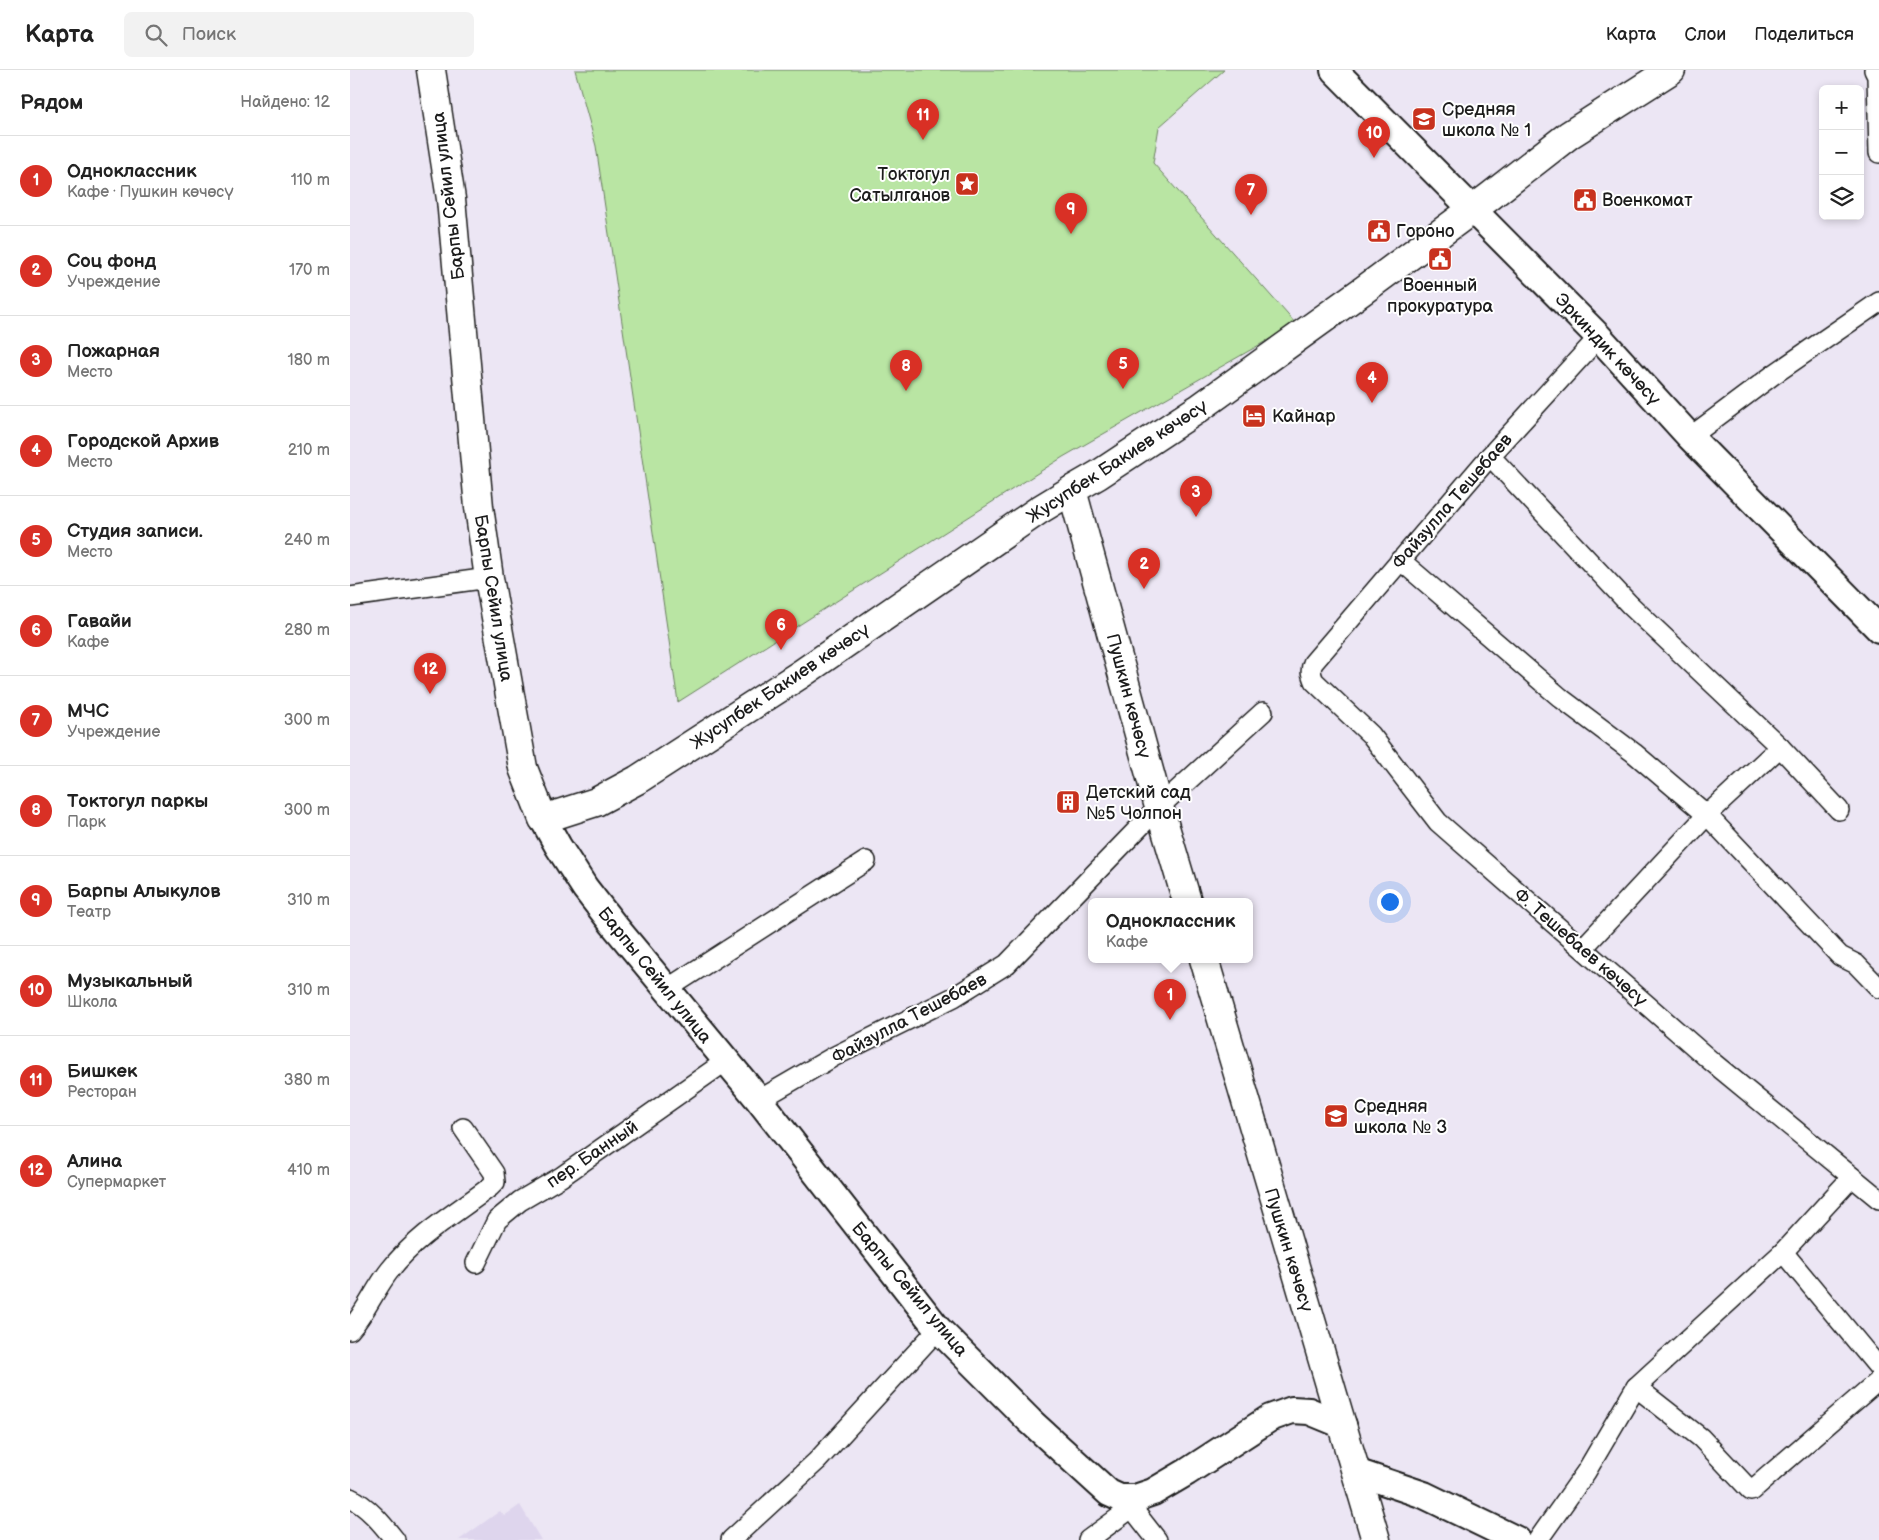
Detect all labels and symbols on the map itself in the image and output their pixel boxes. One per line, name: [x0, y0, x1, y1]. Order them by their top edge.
pin: 11: [907, 99, 939, 140]
place label: Средняя школа № 1: [1442, 99, 1531, 141]
school or university icon: Средняя школа № 1: [1411, 106, 1437, 132]
street label: Барпы Сейил улица: [428, 110, 469, 281]
pin: 10: [1358, 117, 1390, 158]
place label: Токтогул Сатылганов: [849, 164, 951, 206]
place icon: Токтогул Сатылганов: [954, 171, 980, 197]
pin: 7: [1235, 174, 1267, 215]
public building icon: Военкомат: [1572, 187, 1598, 213]
place label: Военкомат: [1602, 190, 1693, 211]
pin: 9: [1055, 193, 1087, 234]
public building icon: Гороно: [1366, 218, 1392, 244]
place label: Гороно: [1396, 221, 1454, 242]
public building icon: Военный прокуратура: [1427, 246, 1453, 272]
place label: Военный прокуратура: [1387, 275, 1493, 317]
street label: Эркиндик көчөсү: [1550, 289, 1665, 410]
pin: 5: [1107, 348, 1139, 389]
pin: 8: [890, 350, 922, 391]
pin: 4: [1356, 362, 1388, 403]
street label: Жусупбек Бакиев көчөсү: [1023, 395, 1212, 528]
hotel icon: Кайнар: [1241, 403, 1267, 429]
place label: Кайнар: [1272, 406, 1336, 427]
street label: Файзулла Тешебаев: [1388, 429, 1517, 573]
pin: 3: [1180, 476, 1212, 517]
street label: Барпы Сейил улица: [470, 513, 517, 683]
pin: 2: [1128, 548, 1160, 589]
pin: 6: [765, 609, 797, 650]
street label: Жусупбек Бакиев көчөсү: [687, 619, 874, 754]
street label: Пушкин көчөсү: [1102, 631, 1155, 761]
pin: 12: [414, 653, 446, 694]
place label: Детский сад №5 Чолпон: [1086, 782, 1191, 824]
building icon: Детский сад №5 Чолпон: [1055, 789, 1081, 815]
street label: Ф. Тешебаев көчөсү: [1510, 884, 1652, 1011]
your location: [1377, 889, 1403, 915]
street label: Барпы Сейил улица: [593, 903, 716, 1048]
street label: Файзулла Тешебаев: [828, 969, 991, 1068]
pin: 1: [1154, 979, 1186, 1020]
place label: Средняя школа № 3: [1354, 1096, 1447, 1138]
school or university icon: Средняя школа № 3: [1323, 1103, 1349, 1129]
street label: пер. Банный: [543, 1116, 642, 1193]
street label: Пушкин көчөсү: [1260, 1186, 1317, 1315]
street label: Барпы Сейил улица: [847, 1218, 972, 1361]

